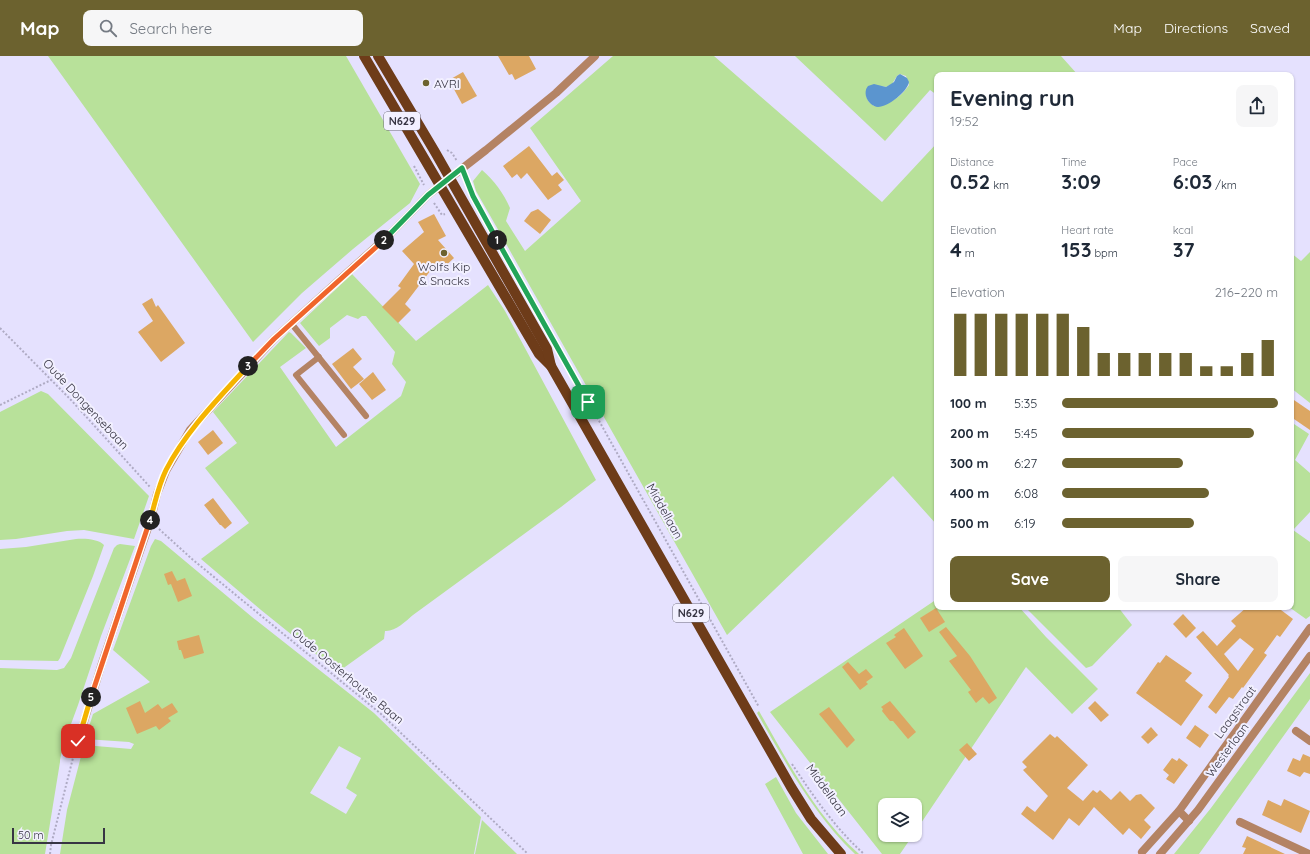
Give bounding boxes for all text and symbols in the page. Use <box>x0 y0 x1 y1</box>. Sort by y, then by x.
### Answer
search box <box>83 10 363 46</box>
text: Map <box>20 16 59 40</box>
icon: search <box>97 17 119 39</box>
text: Search here <box>129 19 212 38</box>
text: Map <box>1113 19 1142 37</box>
text: Directions <box>1164 19 1228 37</box>
text: Saved <box>1250 19 1290 37</box>
place label: AVRI <box>434 76 460 91</box>
marker: AVRI <box>421 78 431 88</box>
text: Evening run <box>950 84 1075 112</box>
button: share <box>1236 85 1278 127</box>
road number: N629 <box>384 112 420 130</box>
text: 19:52 <box>950 113 979 129</box>
text: Distance <box>950 155 994 169</box>
text: Time <box>1061 155 1087 169</box>
text: Pace <box>1173 155 1198 169</box>
text: 0.52 <box>950 169 990 194</box>
text: 3:09 <box>1061 169 1101 194</box>
text: 6:03 <box>1173 169 1212 194</box>
text: km <box>990 178 1009 192</box>
text: /km <box>1212 178 1237 192</box>
text: Elevation <box>950 223 996 237</box>
text: Heart rate <box>1061 223 1114 237</box>
text: kcal <box>1173 223 1193 237</box>
pin: 2 <box>374 230 394 250</box>
pin: 1 <box>487 230 507 250</box>
text: 2 <box>381 233 387 247</box>
text: 1 <box>495 233 499 247</box>
text: 4 <box>950 237 962 262</box>
text: 153 <box>1061 237 1091 262</box>
text: 37 <box>1173 237 1194 262</box>
text: m <box>962 246 975 260</box>
text: bpm <box>1091 246 1118 260</box>
marker: Wolfs Kip & Snacks <box>439 248 449 258</box>
place label: Wolfs Kip & Snacks <box>418 259 470 288</box>
text: Elevation <box>950 284 1005 300</box>
text: 216–220 m <box>1215 284 1278 300</box>
street label: Oude Dongensebaan <box>40 356 132 452</box>
pin: 3 <box>238 356 258 376</box>
text: 3 <box>245 359 251 373</box>
pin <box>571 385 605 419</box>
icon: arrive <box>577 391 599 413</box>
text: 100 m <box>950 395 987 411</box>
text: 5:35 <box>1014 395 1037 411</box>
text: 200 m <box>950 425 989 441</box>
text: 5:45 <box>1014 425 1038 441</box>
text: 300 m <box>950 455 989 471</box>
text: 6:27 <box>1014 455 1037 471</box>
street label: Middellaan <box>644 481 686 541</box>
text: 400 m <box>950 485 989 501</box>
text: 6:08 <box>1014 485 1038 501</box>
pin: 4 <box>140 510 160 530</box>
text: 4 <box>147 513 153 527</box>
text: 500 m <box>950 515 989 531</box>
text: 6:19 <box>1014 515 1036 531</box>
button: Save <box>950 556 1110 602</box>
button: Share <box>1118 556 1278 602</box>
road number: N629 <box>673 604 709 622</box>
street label: Oude Oosterhoutse Baan <box>289 625 407 727</box>
street label: Laagstraat <box>1211 683 1259 741</box>
pin: 5 <box>81 687 101 707</box>
text: 5 <box>88 690 94 704</box>
street label: Westerlaan <box>1202 720 1252 780</box>
pin <box>61 724 95 758</box>
icon: check <box>67 730 89 752</box>
street label: Middellaan <box>803 761 851 819</box>
map controls <box>878 798 922 842</box>
button: layers <box>878 798 922 842</box>
scale bar <box>12 826 105 845</box>
text: 50 m <box>18 828 44 842</box>

